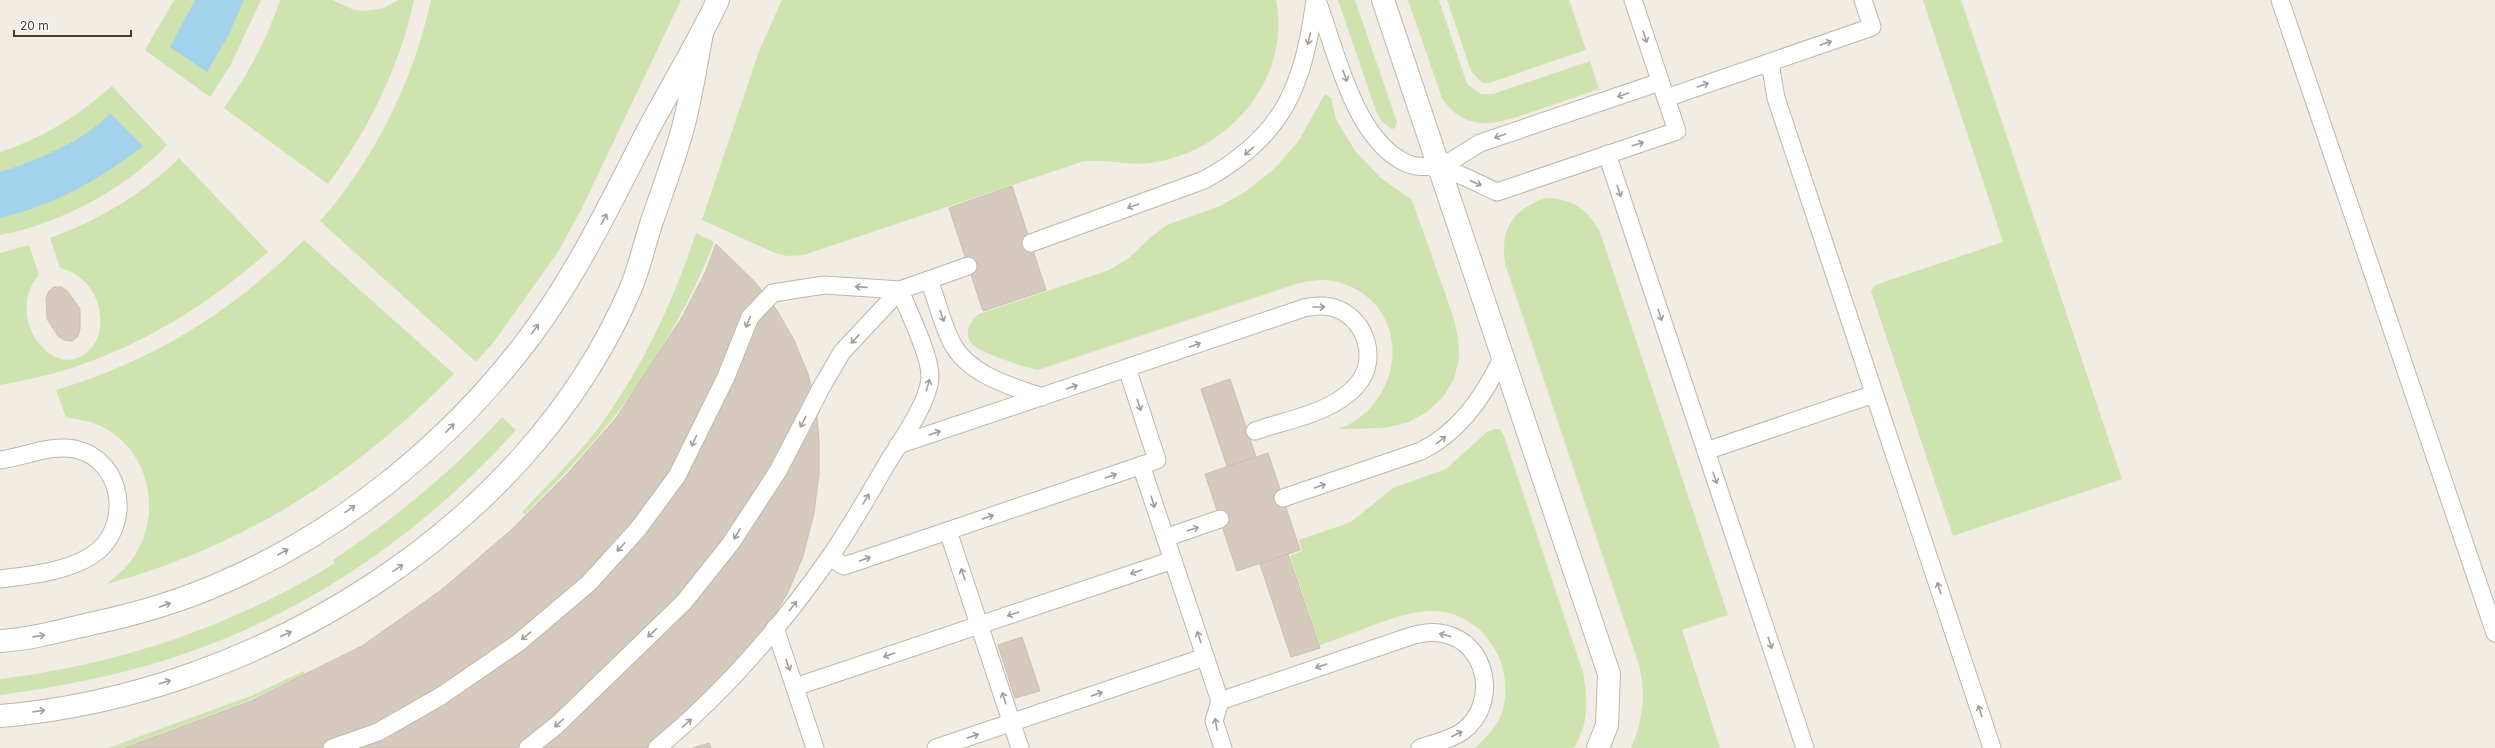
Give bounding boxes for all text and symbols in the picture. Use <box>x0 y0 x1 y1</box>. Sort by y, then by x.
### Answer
scale bar <box>14 12 131 38</box>
text: 20 m <box>20 18 49 33</box>
one-way arrow <box>1642 30 1649 43</box>
one-way arrow <box>1305 32 1313 45</box>
one-way arrow <box>1819 39 1831 47</box>
one-way arrow <box>1341 70 1349 82</box>
one-way arrow <box>1696 81 1709 88</box>
one-way arrow <box>1617 92 1630 99</box>
one-way arrow <box>1494 133 1506 141</box>
one-way arrow <box>1631 140 1644 147</box>
one-way arrow <box>1244 146 1254 155</box>
one-way arrow <box>1469 180 1481 187</box>
one-way arrow <box>1616 185 1623 198</box>
one-way arrow <box>1127 203 1139 211</box>
one-way arrow <box>601 213 608 225</box>
one-way arrow <box>855 284 868 291</box>
one-way arrow <box>1312 303 1325 310</box>
one-way arrow <box>1657 308 1664 321</box>
one-way arrow <box>939 310 947 322</box>
one-way arrow <box>744 316 751 328</box>
one-way arrow <box>531 324 539 335</box>
one-way arrow <box>850 334 859 344</box>
one-way arrow <box>1188 341 1201 348</box>
one-way arrow <box>925 379 932 392</box>
one-way arrow <box>1065 382 1077 390</box>
one-way arrow <box>1136 398 1143 411</box>
one-way arrow <box>798 416 806 428</box>
one-way arrow <box>446 423 455 433</box>
one-way arrow <box>929 428 941 436</box>
one-way arrow <box>690 434 697 446</box>
one-way arrow <box>1435 435 1446 444</box>
one-way arrow <box>1105 471 1117 479</box>
one-way arrow <box>1711 471 1719 483</box>
one-way arrow <box>1313 482 1326 489</box>
one-way arrow <box>862 493 870 505</box>
one-way arrow <box>1150 495 1158 507</box>
one-way arrow <box>344 505 355 514</box>
one-way arrow <box>982 513 995 520</box>
one-way arrow <box>1186 524 1198 532</box>
one-way arrow <box>733 529 741 540</box>
one-way arrow <box>617 542 626 552</box>
one-way arrow <box>277 547 289 555</box>
one-way arrow <box>859 555 872 562</box>
one-way arrow <box>392 564 403 572</box>
one-way arrow <box>958 569 966 581</box>
one-way arrow <box>1129 569 1142 576</box>
one-way arrow <box>1934 582 1942 594</box>
one-way arrow <box>158 600 170 608</box>
one-way arrow <box>789 601 797 612</box>
one-way arrow <box>1007 610 1019 618</box>
one-way arrow <box>647 628 657 638</box>
one-way arrow <box>280 630 292 637</box>
one-way arrow <box>521 631 532 640</box>
one-way arrow <box>1194 631 1202 643</box>
one-way arrow <box>1439 631 1452 638</box>
one-way arrow <box>32 632 45 640</box>
one-way arrow <box>1767 637 1774 650</box>
one-way arrow <box>883 652 896 659</box>
one-way arrow <box>785 659 792 672</box>
one-way arrow <box>1315 663 1327 671</box>
one-way arrow <box>159 678 172 685</box>
one-way arrow <box>1090 690 1103 697</box>
one-way arrow <box>1000 691 1007 704</box>
one-way arrow <box>1976 705 1983 718</box>
one-way arrow <box>32 707 45 715</box>
one-way arrow <box>554 718 564 728</box>
one-way arrow <box>682 718 692 728</box>
one-way arrow <box>1212 718 1220 731</box>
one-way arrow <box>1450 730 1462 738</box>
one-way arrow <box>967 731 979 739</box>

